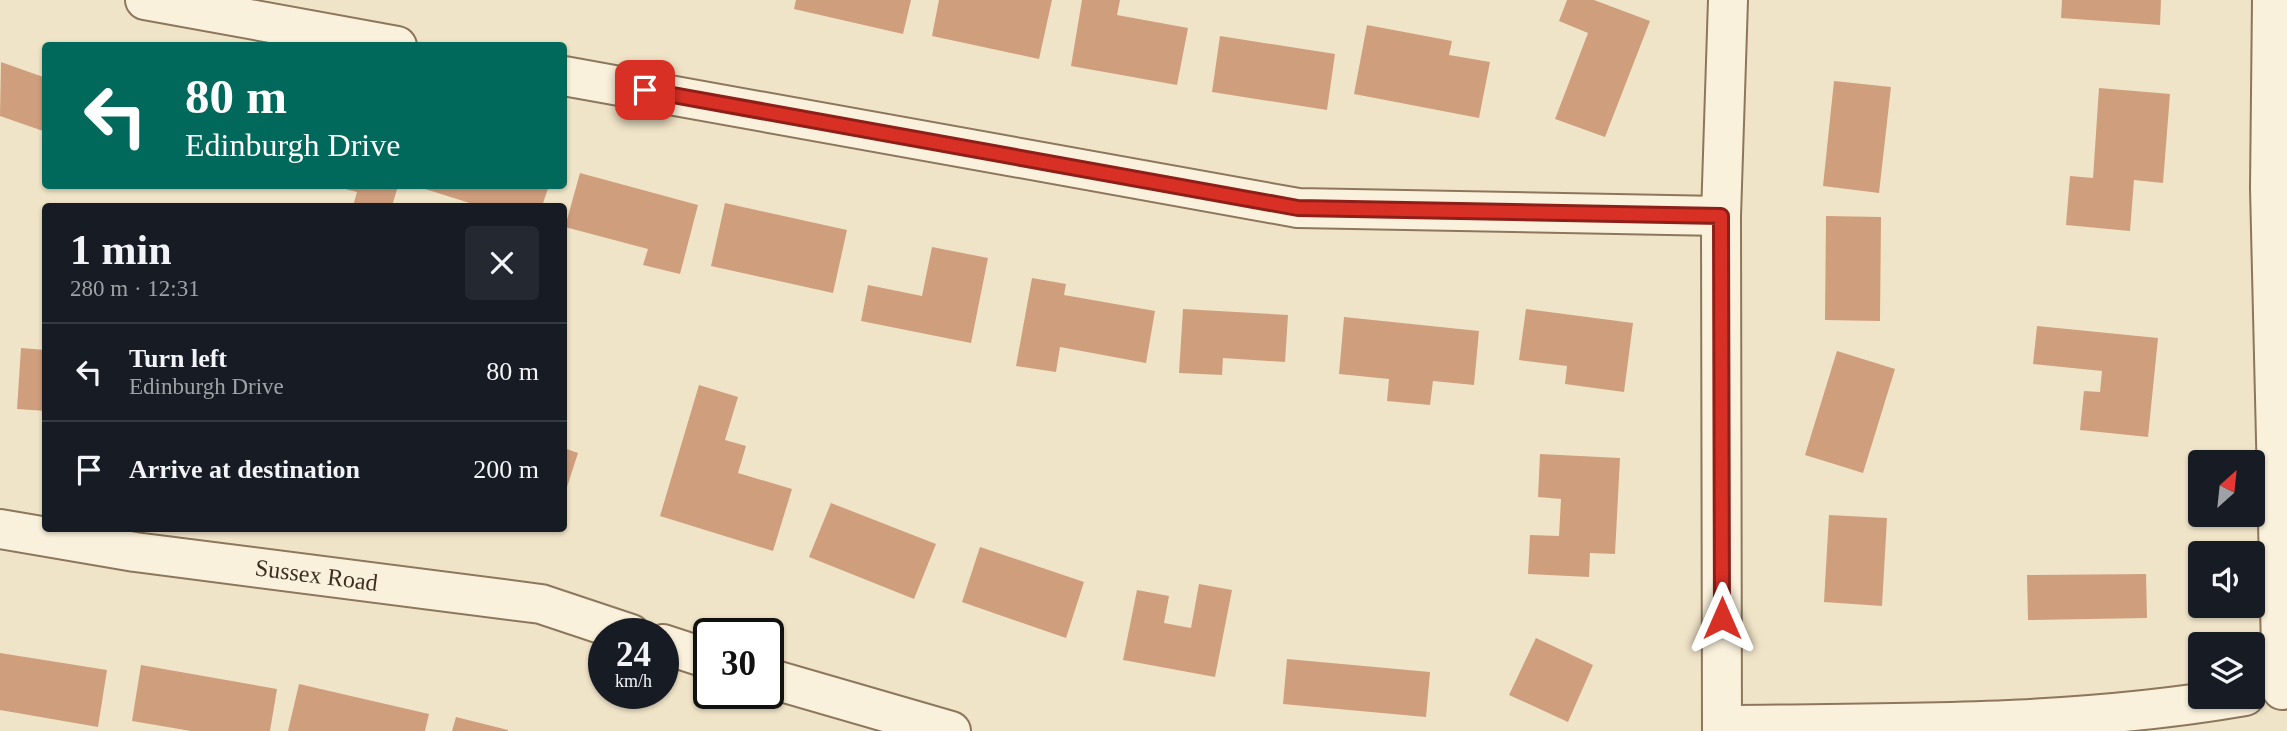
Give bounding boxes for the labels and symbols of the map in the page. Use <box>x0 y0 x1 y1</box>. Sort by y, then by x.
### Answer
pin <box>615 60 675 120</box>
north arrow <box>2188 450 2264 527</box>
street label: Sussex Road <box>254 555 379 596</box>
position arrow <box>1685 581 1759 655</box>
speed limit sign: 30 <box>693 618 784 709</box>

